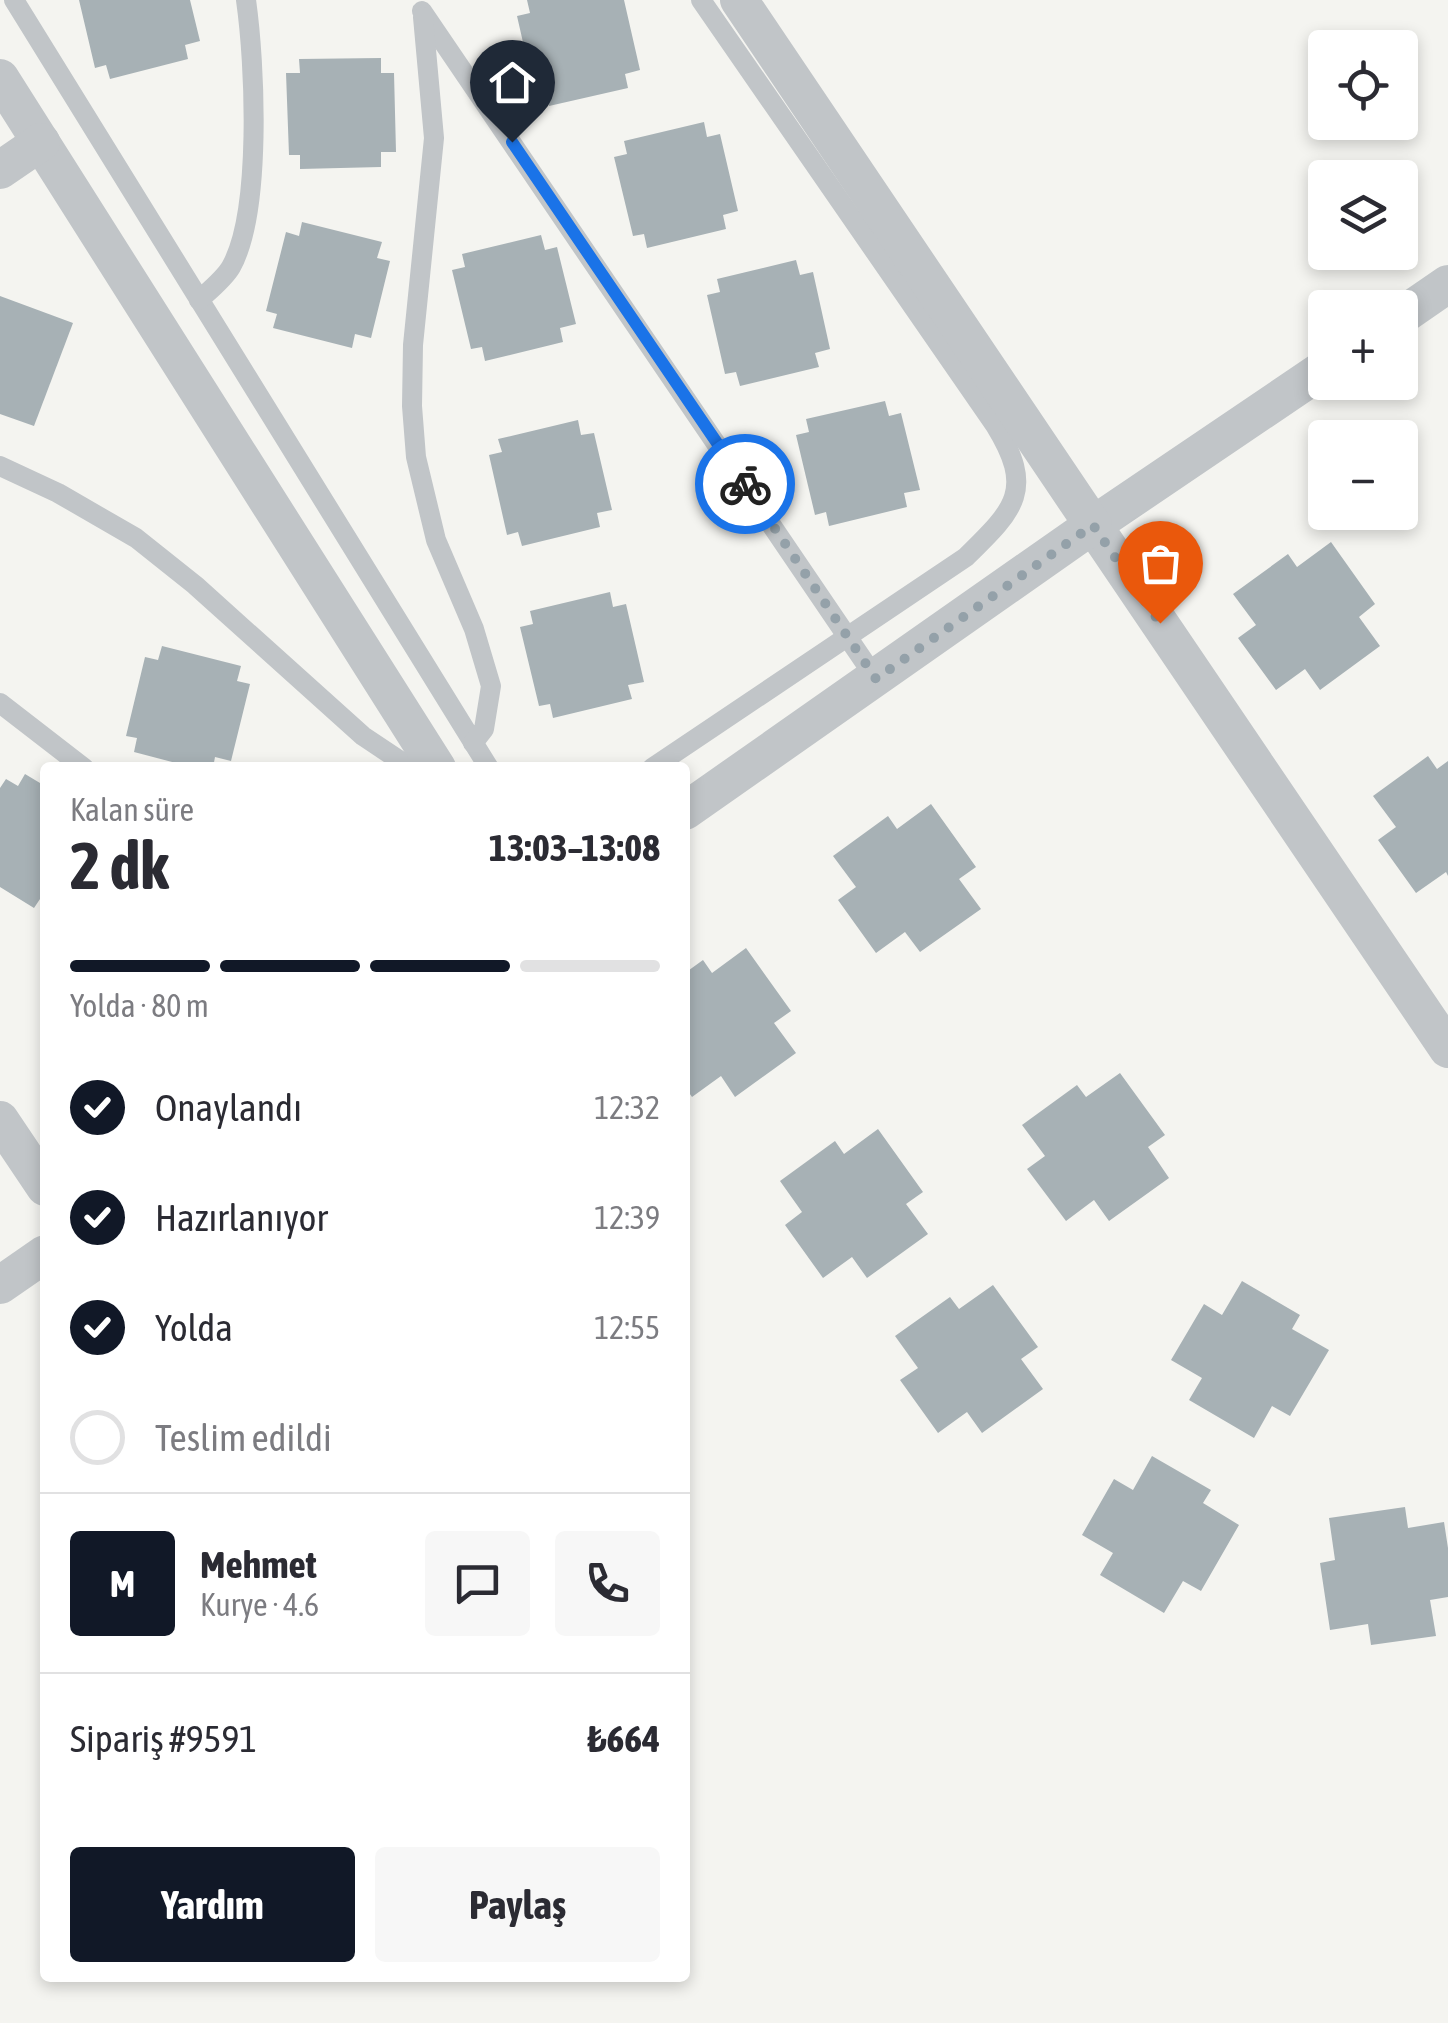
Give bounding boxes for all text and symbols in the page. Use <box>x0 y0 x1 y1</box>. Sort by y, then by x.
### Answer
map controls <box>1308 30 1418 530</box>
button: locate <box>1308 30 1418 140</box>
pin <box>470 40 555 143</box>
icon: home <box>485 55 540 110</box>
button: layers <box>1308 160 1418 270</box>
button: + <box>1308 290 1418 400</box>
button: − <box>1308 420 1418 530</box>
courier <box>695 434 795 534</box>
icon: bike <box>718 457 773 512</box>
pin <box>1118 521 1203 624</box>
icon: bag <box>1133 536 1188 591</box>
text: Kalan süre <box>70 791 194 828</box>
text: 13:03–13:08 <box>489 826 660 869</box>
text: 2 dk <box>70 828 169 903</box>
text: Yolda · 80 m <box>70 987 209 1024</box>
icon: check <box>70 1080 125 1135</box>
text: Onaylandı <box>155 1086 302 1129</box>
text: 12:32 <box>594 1089 660 1126</box>
icon: check <box>70 1190 125 1245</box>
text: Hazırlanıyor <box>155 1196 328 1239</box>
text: 12:39 <box>594 1199 660 1236</box>
icon: check <box>70 1300 125 1355</box>
text: Yolda <box>155 1306 233 1349</box>
text: 12:55 <box>594 1309 660 1346</box>
text: Teslim edildi <box>155 1416 332 1459</box>
button: chat <box>425 1531 530 1636</box>
button: phone <box>555 1531 660 1636</box>
text: Mehmet <box>200 1543 317 1586</box>
text: M <box>110 1562 135 1605</box>
text: Kurye · 4.6 <box>200 1586 319 1623</box>
text: Sipariş #9591 <box>70 1717 257 1760</box>
text: ₺664 <box>587 1717 660 1760</box>
button: Yardım <box>70 1847 355 1962</box>
button: Paylaş <box>375 1847 660 1962</box>

